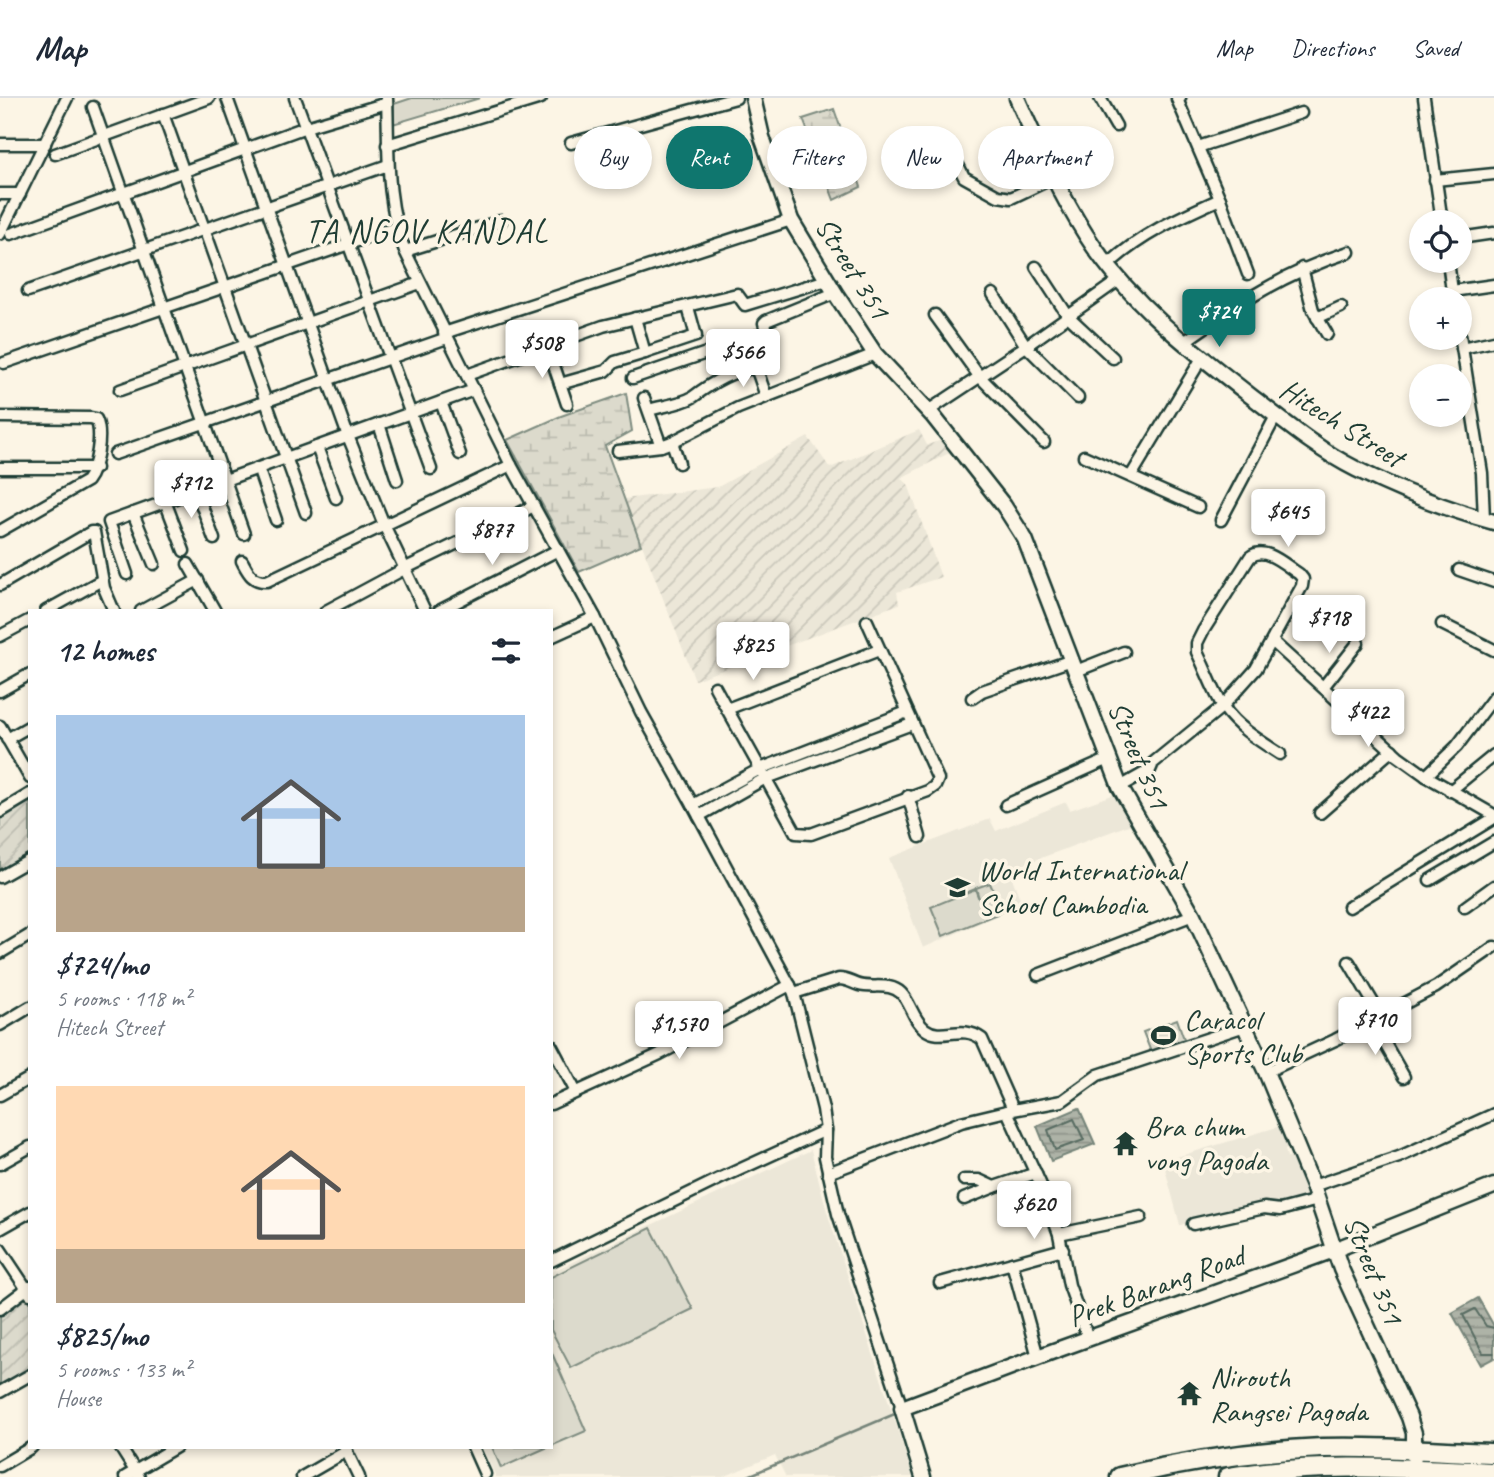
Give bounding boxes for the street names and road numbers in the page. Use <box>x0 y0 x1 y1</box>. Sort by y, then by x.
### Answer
street label: Street 351 <box>807 210 900 327</box>
street label: Hitech Street <box>1273 370 1415 478</box>
street label: Street 351 <box>1099 696 1179 816</box>
street label: Street 351 <box>1335 1210 1413 1331</box>
street label: Prek Barang Road <box>1063 1235 1253 1335</box>

